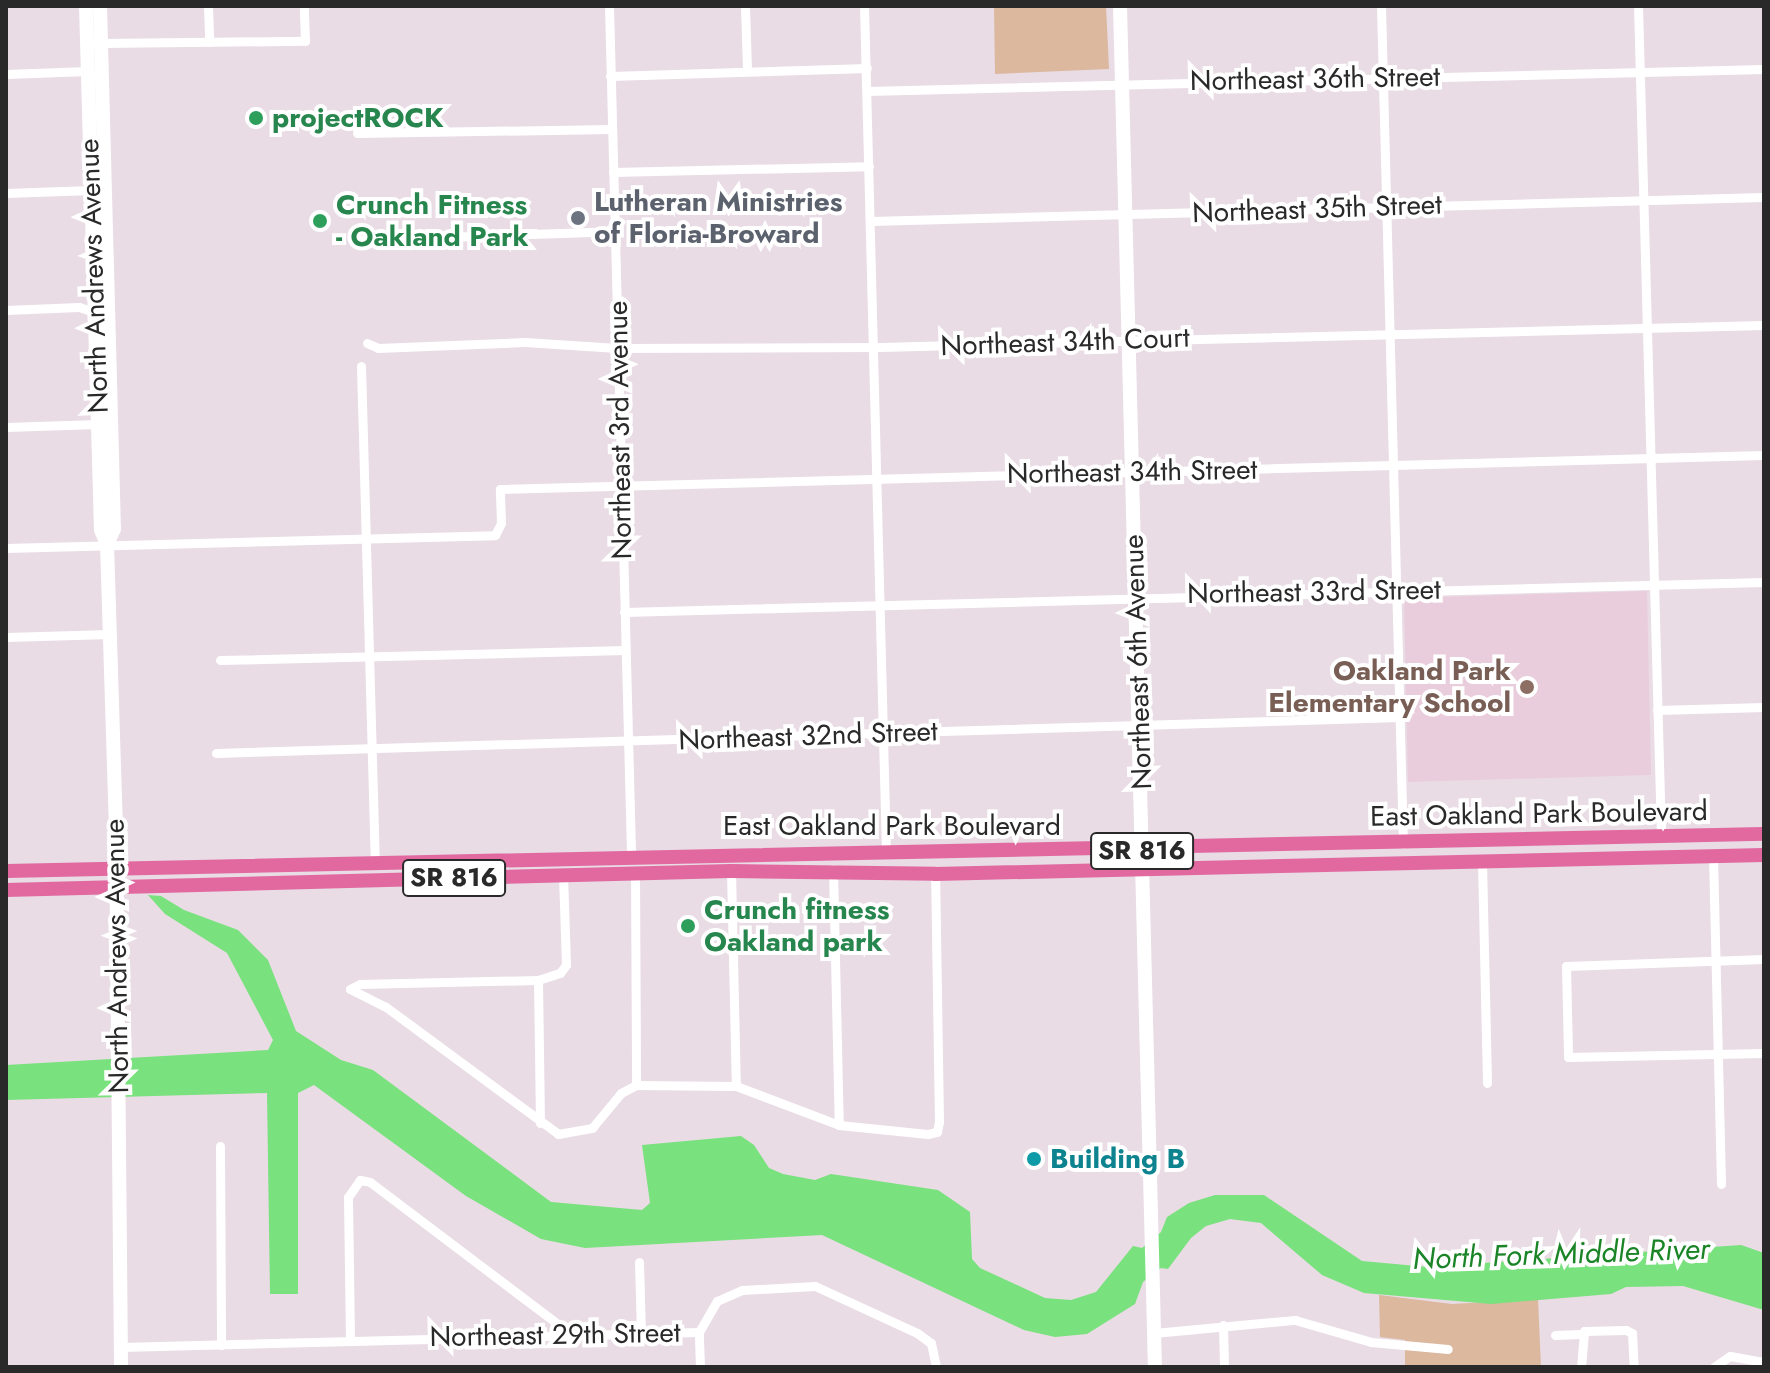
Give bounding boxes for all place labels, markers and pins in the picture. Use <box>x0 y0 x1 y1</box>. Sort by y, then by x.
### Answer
place label: projectROCK <box>272 101 444 135</box>
marker: projectROCK <box>247 109 265 127</box>
place label: Lutheran Ministries of Floria-Broward <box>594 185 843 251</box>
place label: Crunch Fitness - Oakland Park <box>336 188 529 254</box>
marker: Lutheran Ministries of Floria-Broward <box>569 209 587 227</box>
marker: Crunch Fitness - Oakland Park <box>311 212 329 230</box>
place label: Oakland Park Elementary School <box>1268 654 1511 720</box>
marker: Oakland Park Elementary School <box>1518 678 1536 696</box>
place label: Crunch fitness Oakland park <box>704 893 889 959</box>
marker: Crunch fitness Oakland park <box>679 917 697 935</box>
place label: Building B <box>1050 1142 1185 1176</box>
marker: Building B <box>1025 1150 1043 1168</box>

